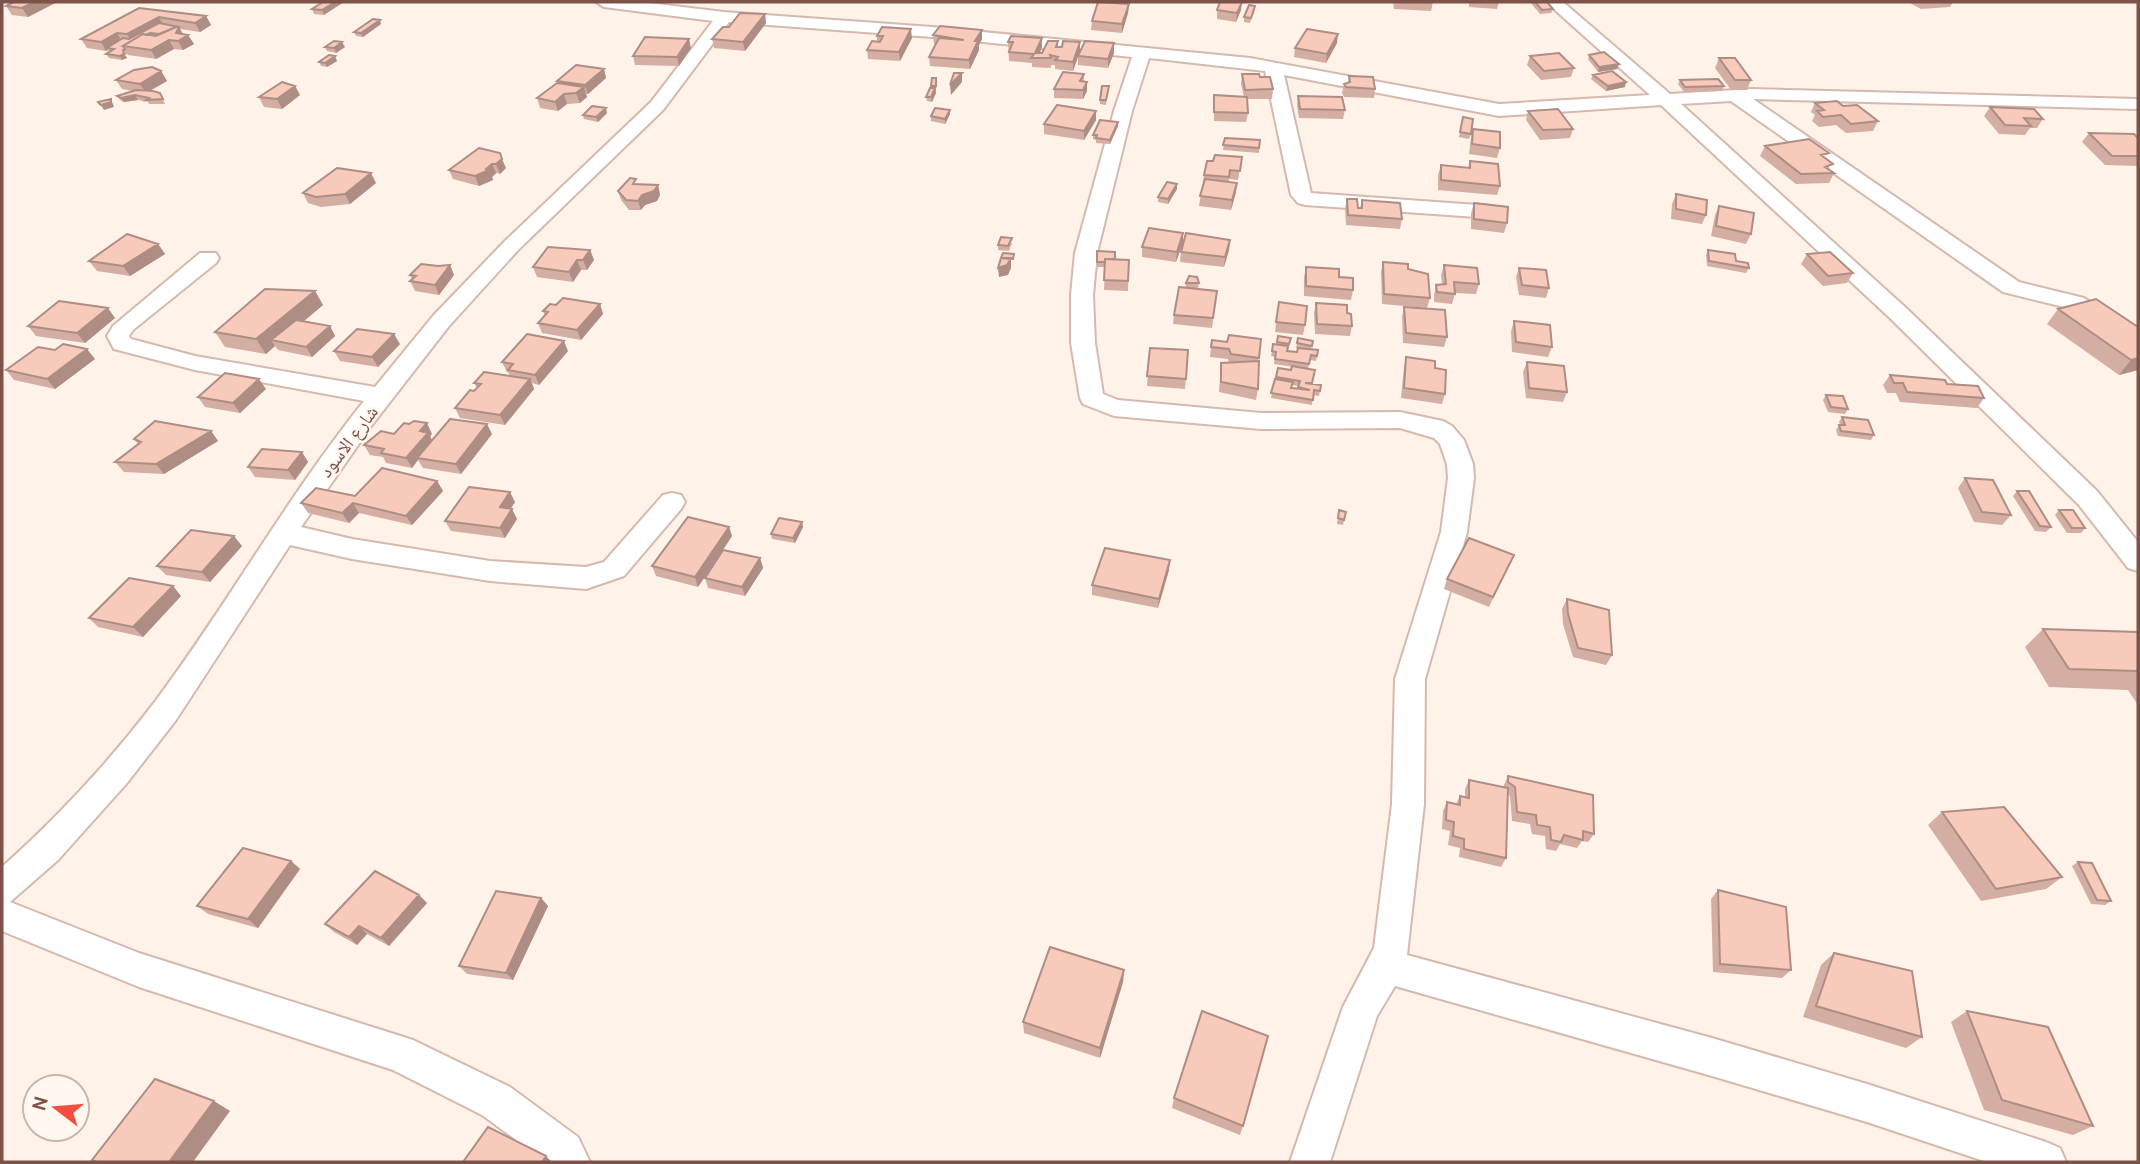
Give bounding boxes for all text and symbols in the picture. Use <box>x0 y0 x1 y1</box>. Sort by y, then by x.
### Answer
street label: شارع الاسود <box>314 401 383 482</box>
north arrow <box>21 1073 91 1143</box>
text: N <box>27 1094 53 1113</box>

